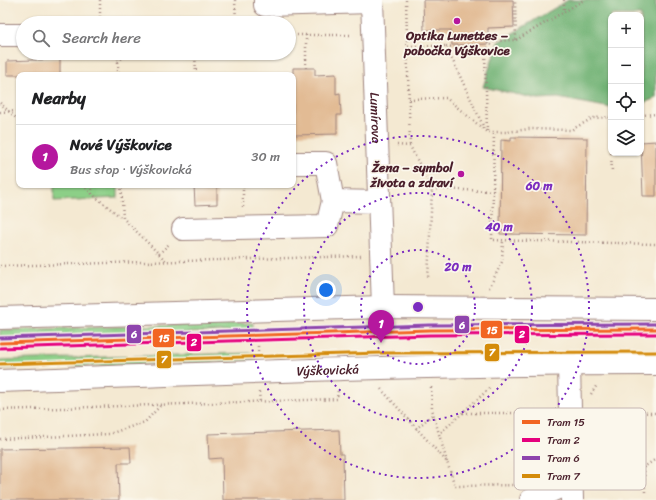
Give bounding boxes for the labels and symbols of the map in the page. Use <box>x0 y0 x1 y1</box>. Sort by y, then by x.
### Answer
marker: Optika Lunettes – pobočka Výškovice <box>452 16 462 26</box>
place label: Optika Lunettes – pobočka Výškovice <box>403 24 510 62</box>
street label: Lumírova <box>363 92 388 144</box>
place label: Žena – symbol života a zdraví <box>370 156 455 194</box>
marker: Žena – symbol života a zdraví <box>456 169 466 179</box>
text: 60 m <box>525 175 553 197</box>
text: 40 m <box>484 216 513 238</box>
text: 20 m <box>444 256 472 278</box>
your location <box>316 280 336 300</box>
centre of rings <box>411 300 425 314</box>
pin: 1 <box>368 310 394 343</box>
line badge: 6 <box>454 315 470 334</box>
text: 6 <box>458 316 465 335</box>
line badge: 15 <box>480 320 503 339</box>
text: 15 <box>486 321 498 340</box>
line badge: 6 <box>126 324 142 344</box>
text: 6 <box>130 325 137 344</box>
line badge: 2 <box>514 325 530 344</box>
text: 2 <box>518 325 526 344</box>
line badge: 15 <box>152 328 175 348</box>
text: 15 <box>158 329 170 348</box>
line badge: 2 <box>186 333 202 352</box>
text: 2 <box>190 333 198 352</box>
line badge: 7 <box>484 343 500 362</box>
text: 7 <box>489 343 497 362</box>
line badge: 7 <box>156 350 172 369</box>
text: 7 <box>161 350 169 369</box>
street label: Výškovická <box>296 358 360 382</box>
legend <box>514 408 646 490</box>
text: Tram 15 <box>547 413 585 432</box>
text: Tram 2 <box>547 431 580 450</box>
text: Tram 6 <box>547 449 580 468</box>
text: Tram 7 <box>547 467 580 486</box>

